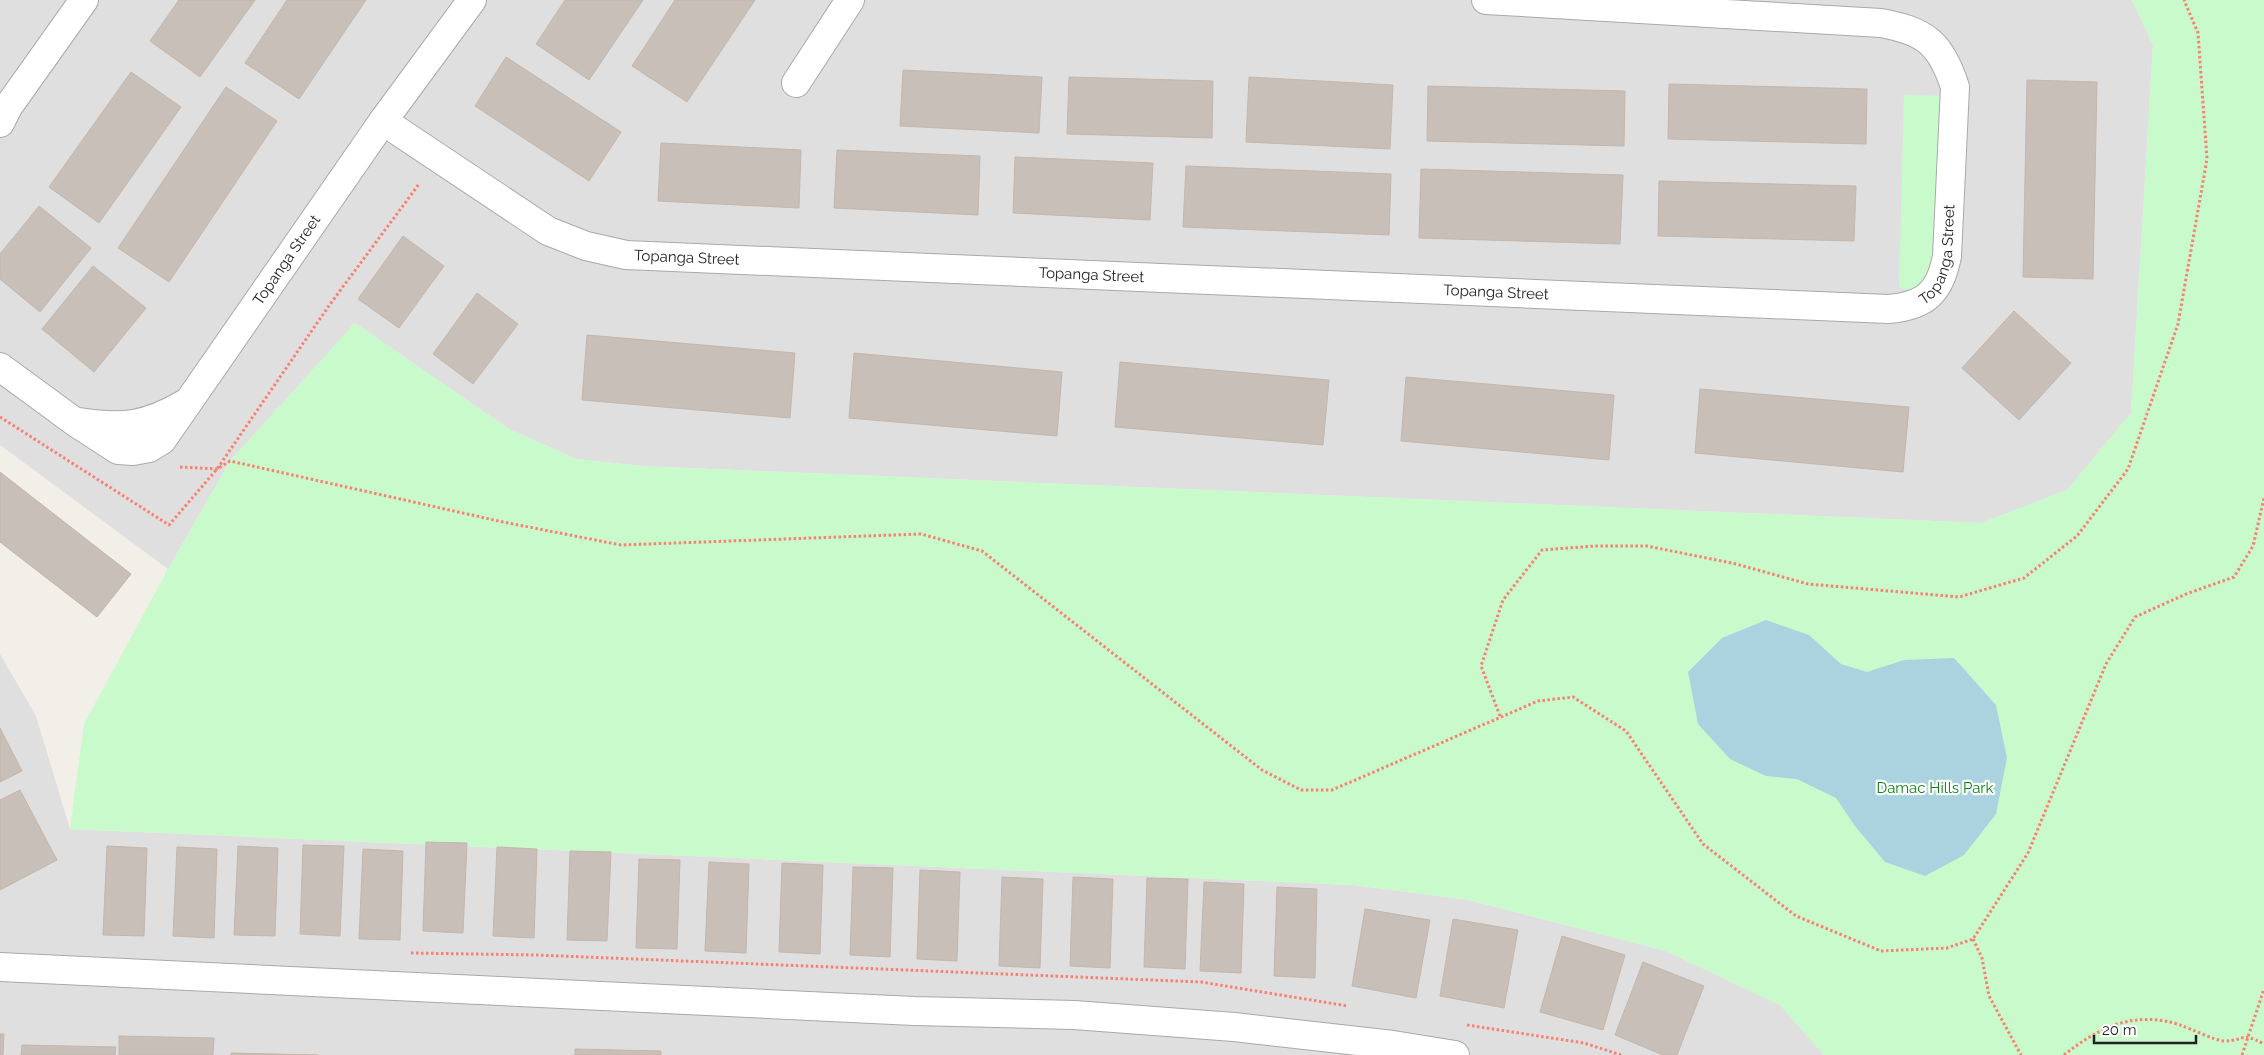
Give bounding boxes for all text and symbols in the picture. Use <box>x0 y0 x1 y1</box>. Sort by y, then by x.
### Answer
street label: Topanga Street <box>1916 204 1958 309</box>
street label: Topanga Street <box>249 211 324 308</box>
street label: Topanga Street <box>634 246 740 269</box>
street label: Topanga Street <box>1038 264 1145 286</box>
street label: Topanga Street <box>1443 281 1549 303</box>
park label: Damac Hills Park <box>1876 779 1994 797</box>
scale bar <box>2094 1012 2196 1044</box>
text: 20 m <box>2102 1021 2137 1039</box>

